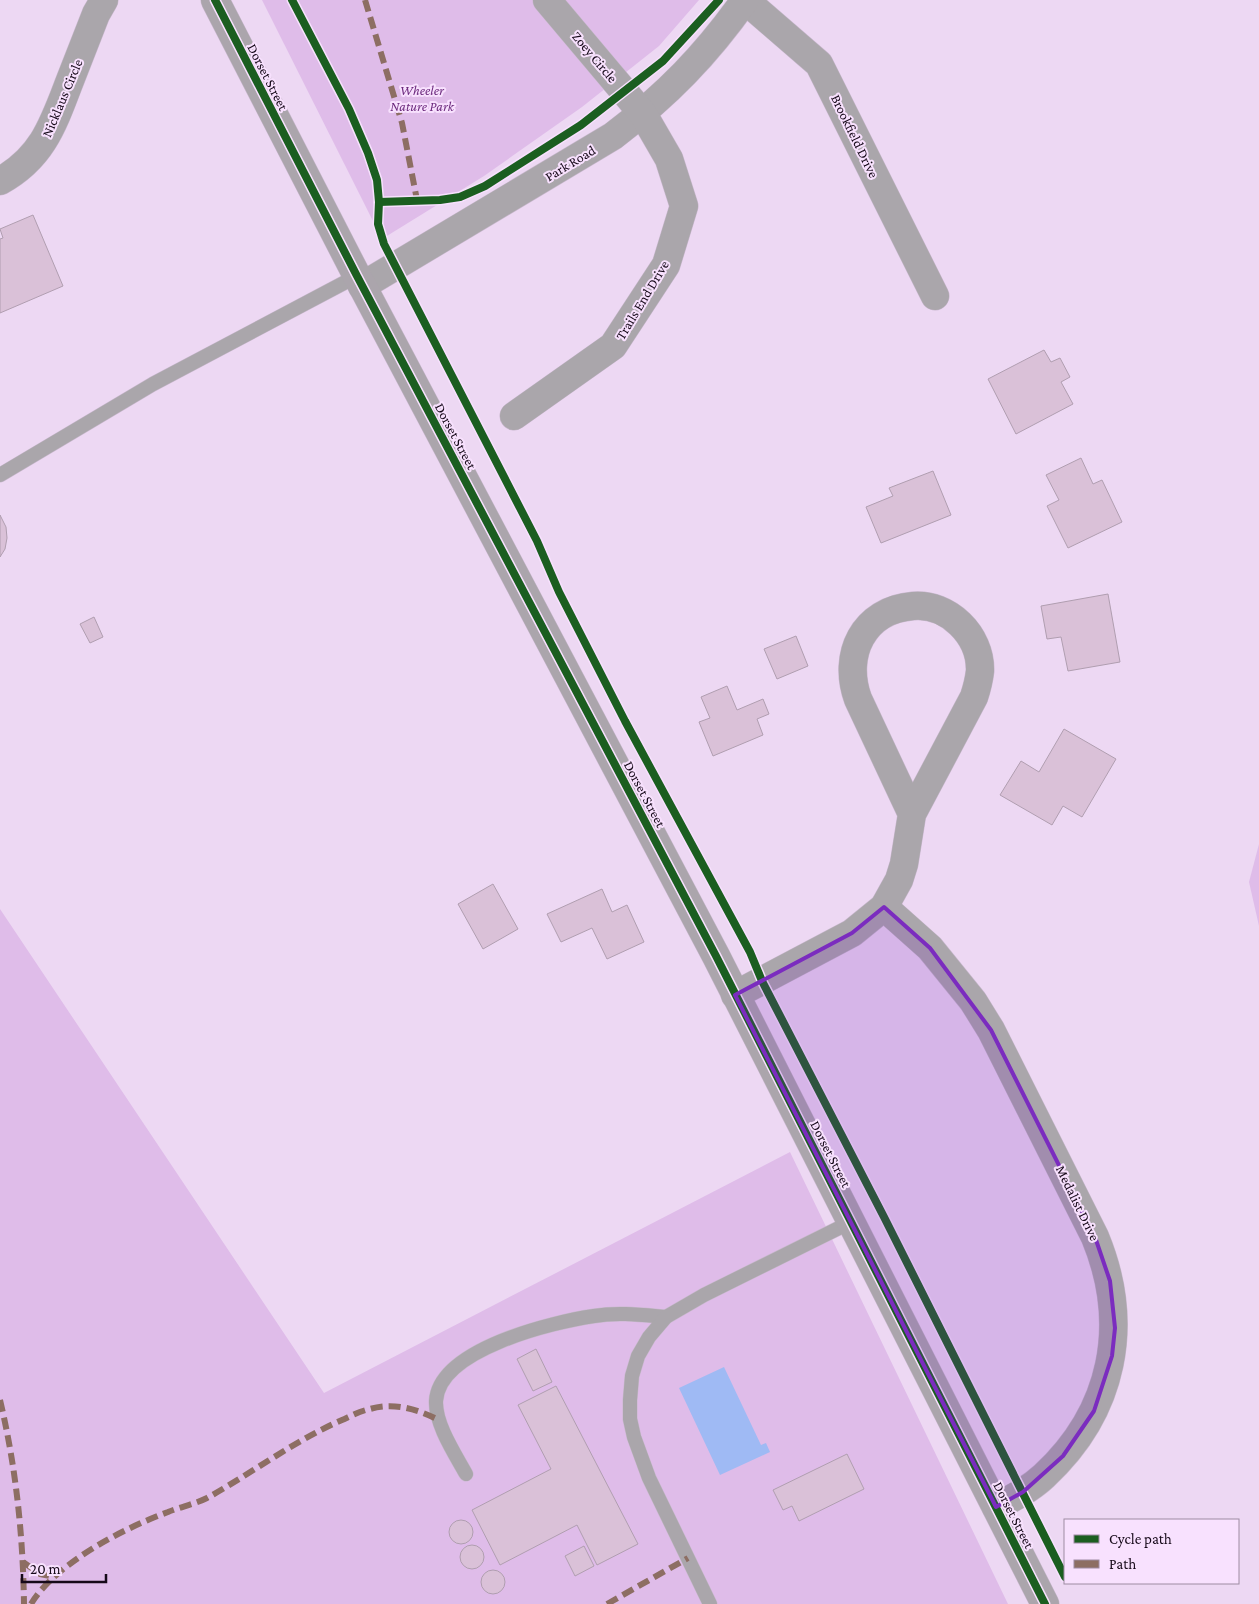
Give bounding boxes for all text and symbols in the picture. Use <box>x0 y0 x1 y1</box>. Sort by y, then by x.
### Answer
street label: Zoey Circle <box>569 28 621 86</box>
street label: Dorset Street <box>244 41 292 113</box>
street label: Nicklaus Circle <box>38 57 86 139</box>
park label: Wheeler Nature Park <box>390 82 455 114</box>
street label: Brookfield Drive <box>828 92 882 180</box>
street label: Park Road <box>542 141 599 184</box>
street label: Trails End Drive <box>612 257 672 343</box>
street label: Dorset Street <box>432 400 480 472</box>
street label: Dorset Street <box>621 758 669 830</box>
street label: Dorset Street <box>807 1118 855 1190</box>
street label: Medalist Drive <box>1053 1163 1103 1243</box>
street label: Dorset Street <box>990 1479 1038 1551</box>
legend <box>1064 1519 1239 1584</box>
text: Cycle path <box>1109 1531 1172 1548</box>
scale bar <box>22 1552 106 1584</box>
text: Path <box>1109 1556 1136 1572</box>
text: 20 m <box>30 1561 61 1577</box>

